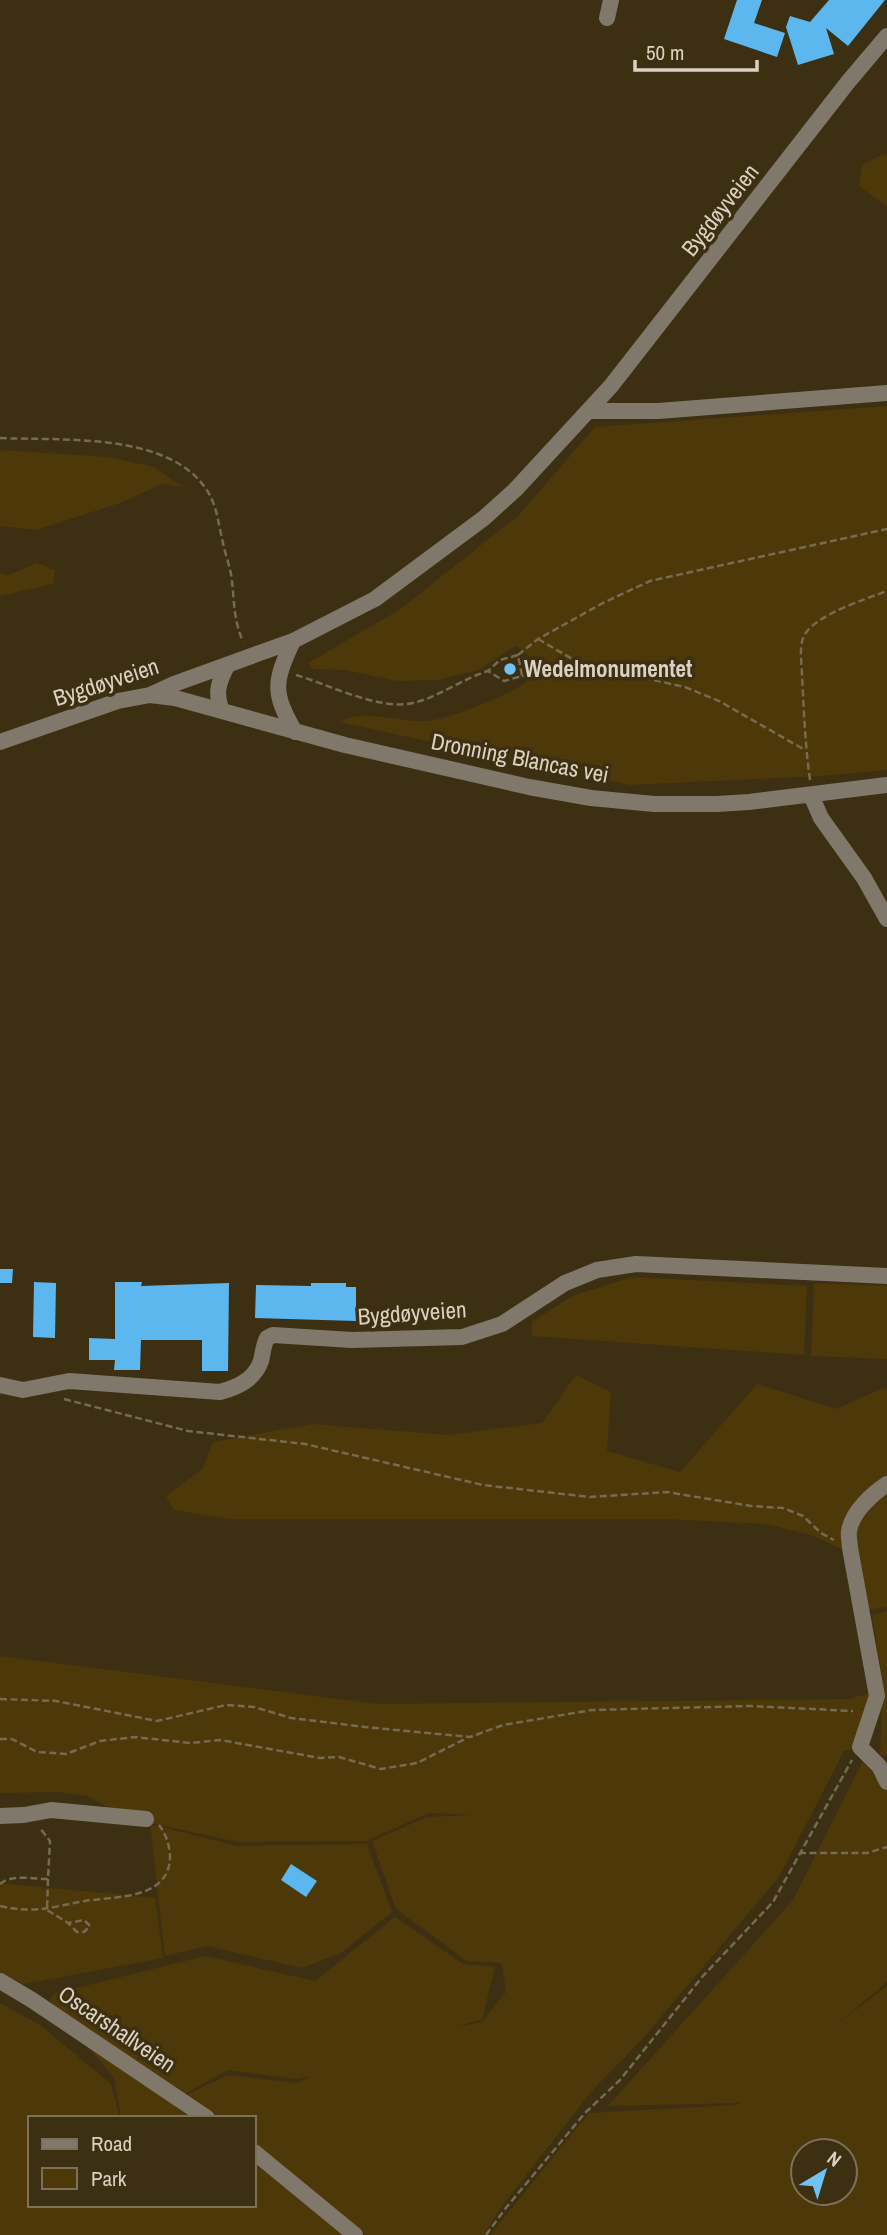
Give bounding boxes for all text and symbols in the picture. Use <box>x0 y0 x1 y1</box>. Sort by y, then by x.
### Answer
scale bar <box>635 28 758 72</box>
text: 50 m <box>646 38 684 67</box>
street label: Bygdøyveien <box>674 157 765 262</box>
street label: Bygdøyveien <box>49 650 162 713</box>
place label: Wedelmonumentet <box>524 653 692 684</box>
marker: Wedelmonumentet <box>502 661 518 677</box>
street label: Dronning Blancas vei <box>429 725 612 790</box>
street label: Bygdøyveien <box>356 1293 467 1332</box>
street label: Oscarshallveien <box>53 1978 182 2079</box>
legend <box>28 2116 256 2207</box>
text: Road <box>91 2129 132 2158</box>
north arrow <box>789 2137 859 2207</box>
text: N <box>822 2145 847 2172</box>
text: Park <box>91 2164 127 2193</box>

